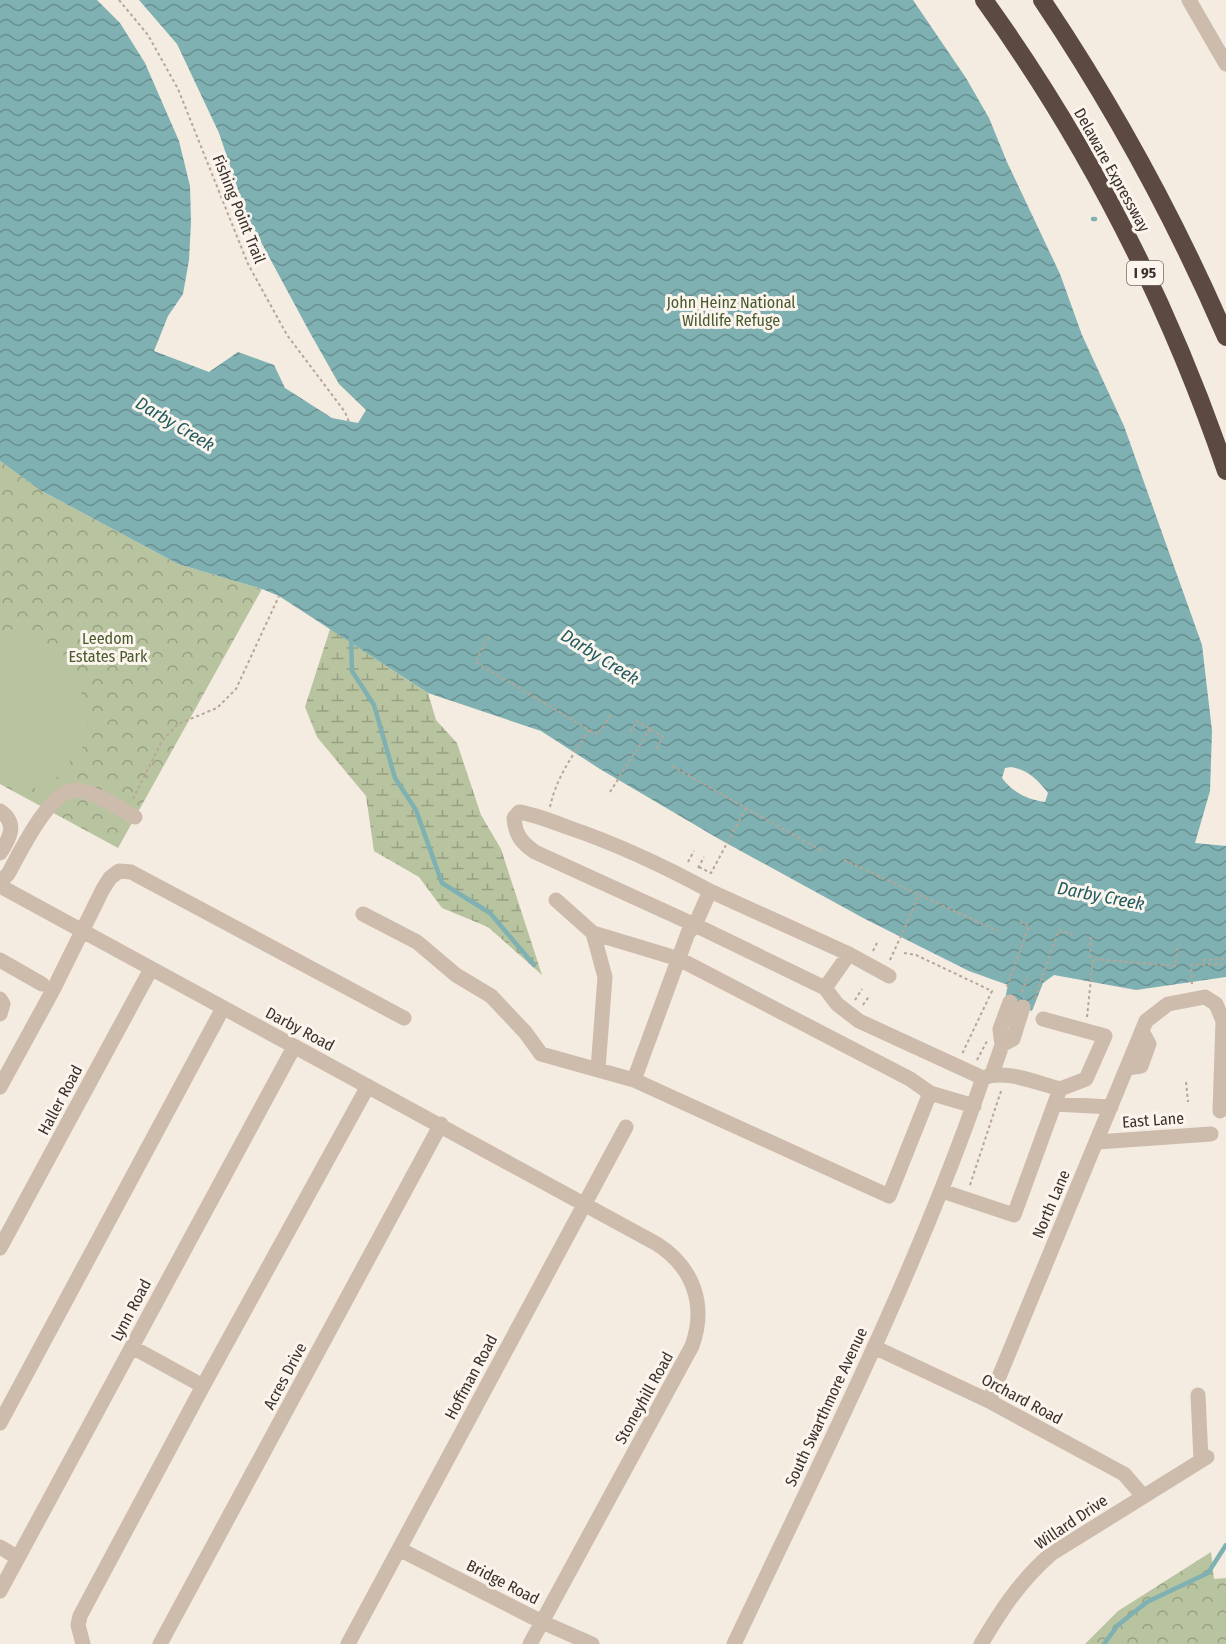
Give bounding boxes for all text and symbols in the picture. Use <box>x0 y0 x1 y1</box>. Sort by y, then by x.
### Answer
street label: Delaware Expressway <box>1070 105 1154 236</box>
street label: Fishing Point Trail <box>209 152 269 266</box>
road number: I 95 <box>1127 261 1163 285</box>
park label: John Heinz National Wildlife Refuge <box>666 293 796 330</box>
water label: Darby Creek <box>132 392 218 456</box>
water label: Darby Creek <box>557 624 643 690</box>
park label: Leedom Estates Park <box>68 629 148 666</box>
water label: Darby Creek <box>1056 877 1146 915</box>
street label: Darby Road <box>262 1003 338 1055</box>
street label: Haller Road <box>34 1062 86 1138</box>
street label: East Lane <box>1121 1108 1185 1132</box>
street label: North Lane <box>1028 1167 1074 1241</box>
street label: Lynn Road <box>107 1276 155 1344</box>
street label: South Swarthmore Avenue <box>781 1324 871 1489</box>
street label: Hoffman Road <box>441 1331 501 1423</box>
street label: Acres Drive <box>260 1339 311 1413</box>
street label: Stoneyhill Road <box>611 1349 677 1447</box>
street label: Orchard Road <box>978 1370 1066 1428</box>
street label: Willard Drive <box>1031 1491 1111 1553</box>
street label: Bridge Road <box>463 1556 543 1608</box>

